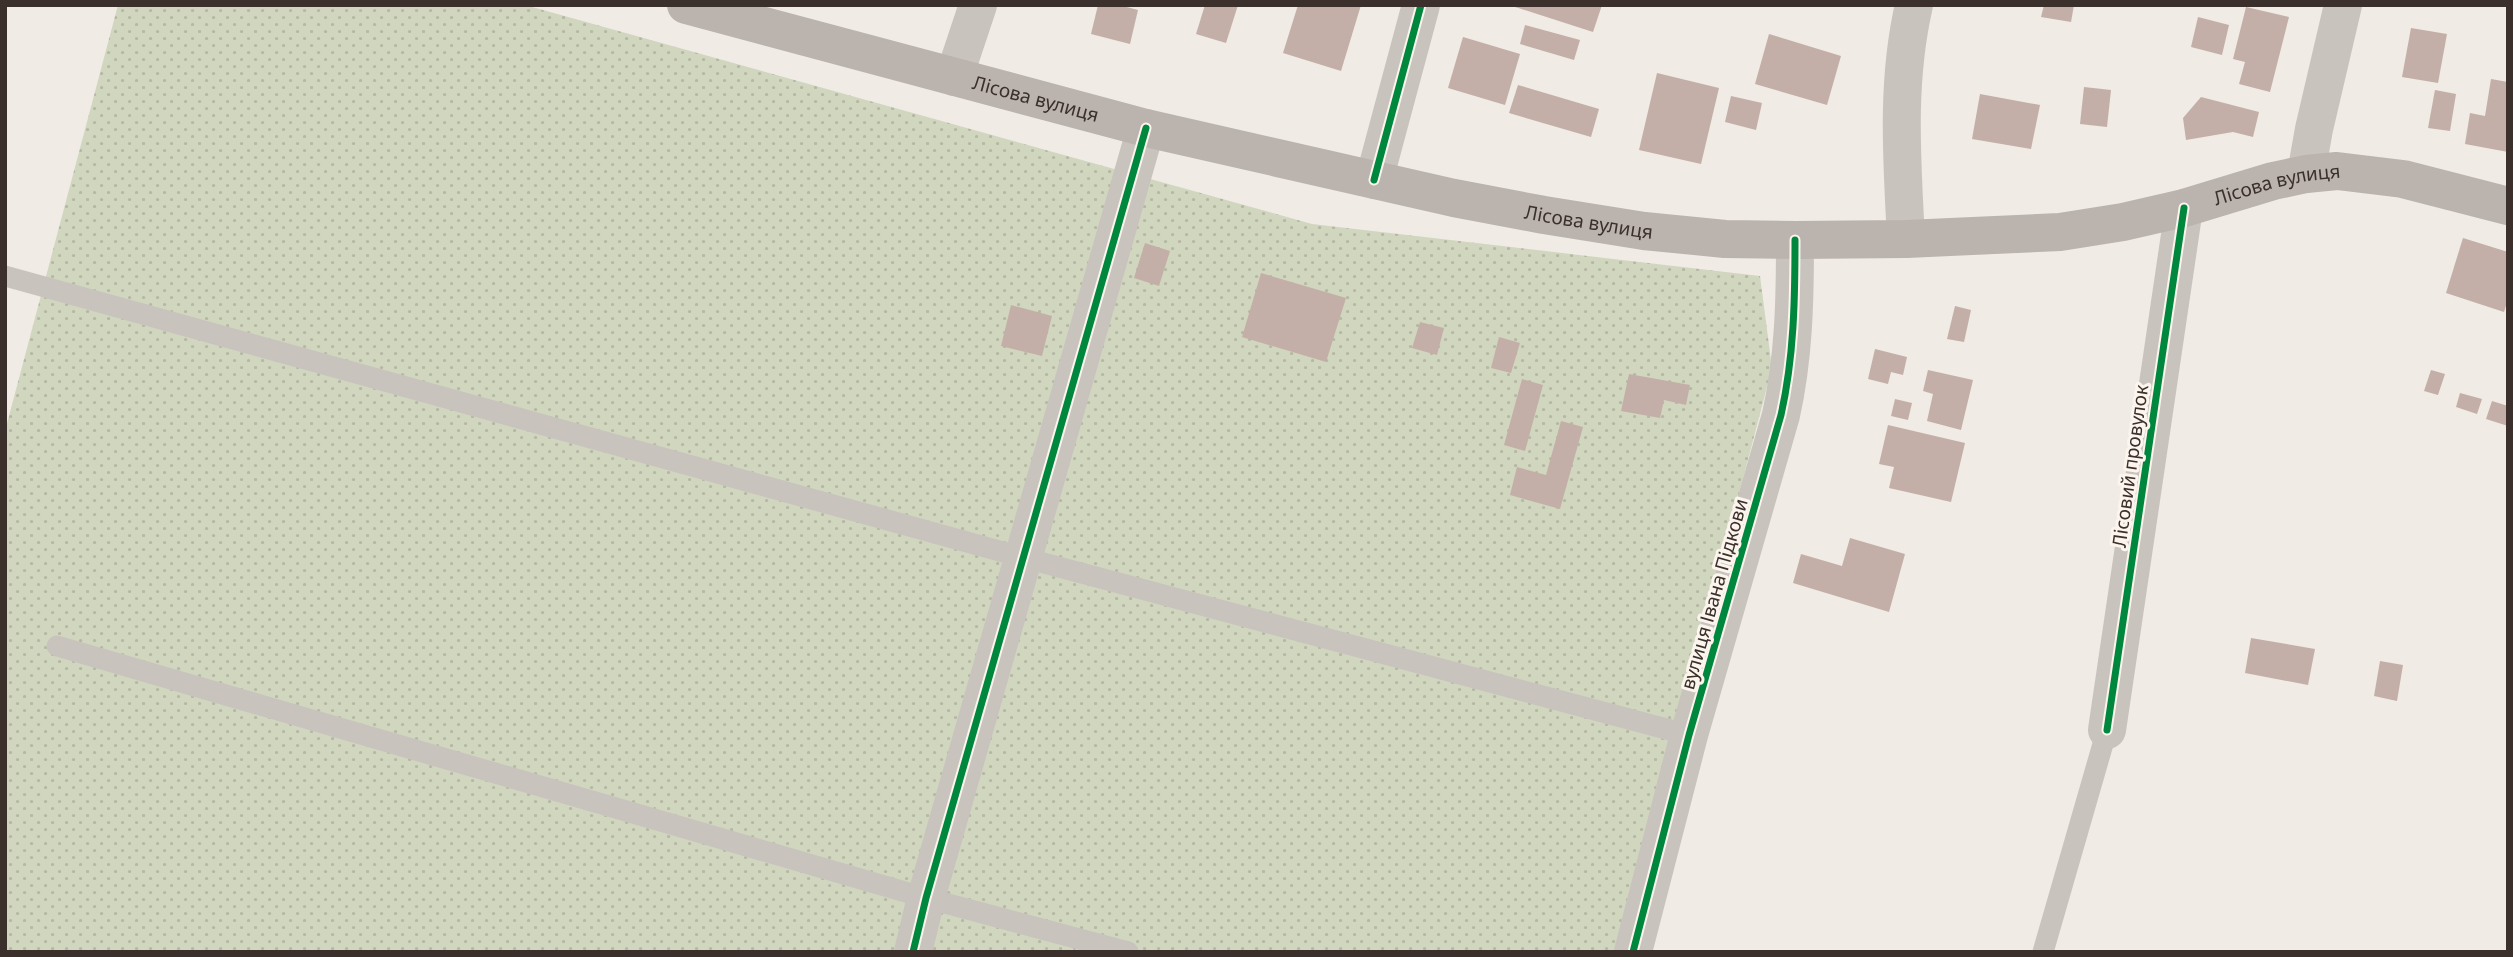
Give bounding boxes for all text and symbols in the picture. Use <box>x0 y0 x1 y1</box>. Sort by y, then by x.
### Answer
street label: Лісова вулиця <box>970 69 1102 128</box>
street label: Лісова вулиця <box>2210 158 2341 211</box>
street label: Лісова вулиця <box>1522 199 1654 245</box>
street label: Лісовий провулок <box>2106 383 2154 549</box>
street label: вулиця Івана Підкови <box>1674 496 1754 692</box>

